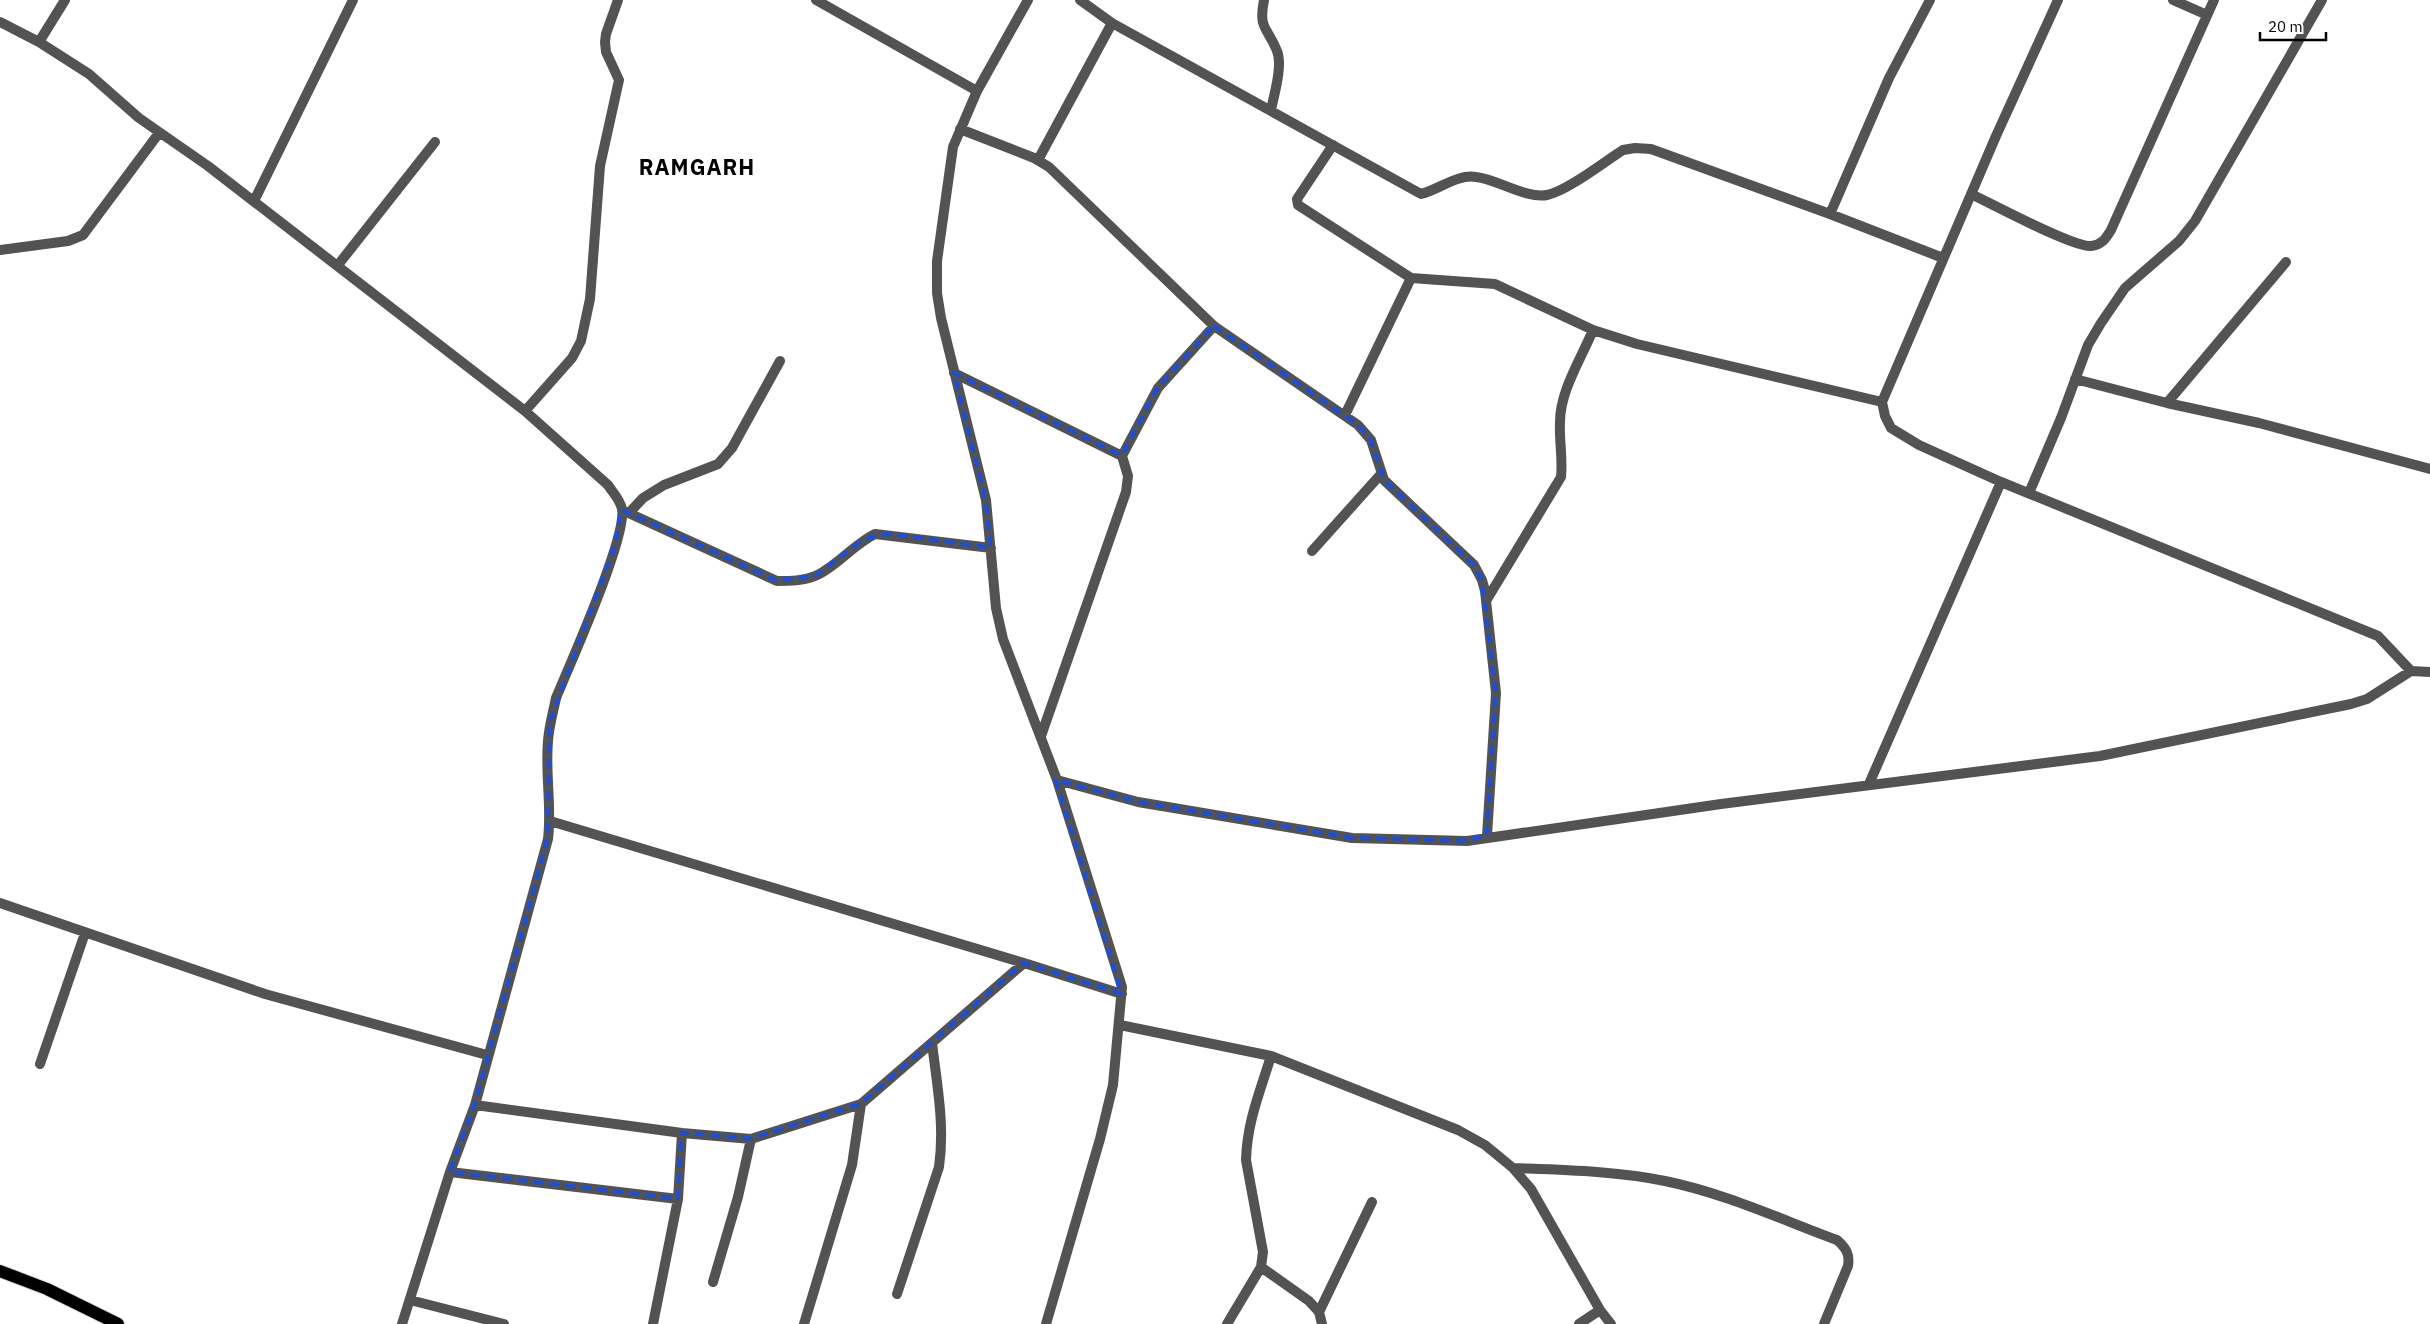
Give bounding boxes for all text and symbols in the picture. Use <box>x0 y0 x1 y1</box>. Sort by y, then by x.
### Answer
scale bar <box>2260 10 2326 42</box>
text: 20 m <box>2268 17 2303 36</box>
district label: RAMGARH <box>639 152 755 181</box>

